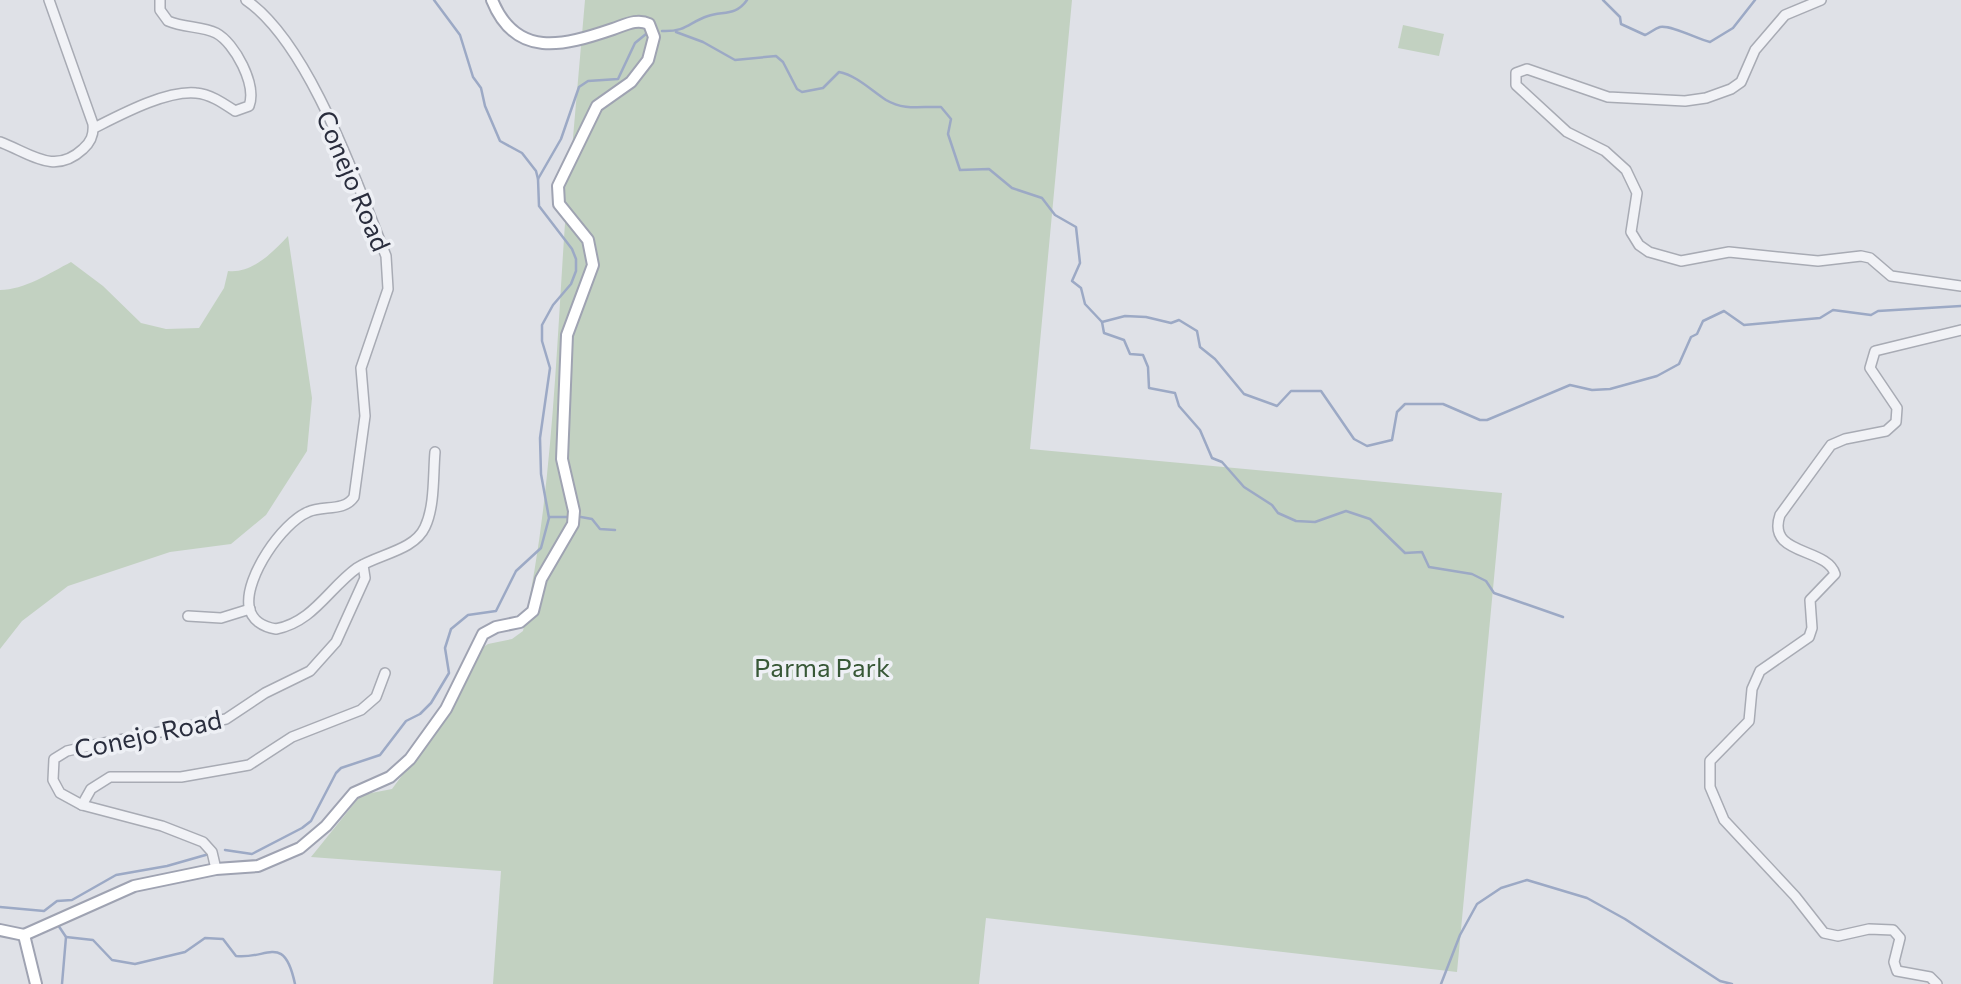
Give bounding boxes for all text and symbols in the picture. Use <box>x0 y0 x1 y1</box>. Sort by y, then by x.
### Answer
street label: Conejo Road <box>311 105 398 255</box>
park label: Parma Park <box>754 651 890 682</box>
street label: Conejo Road <box>71 703 224 764</box>

